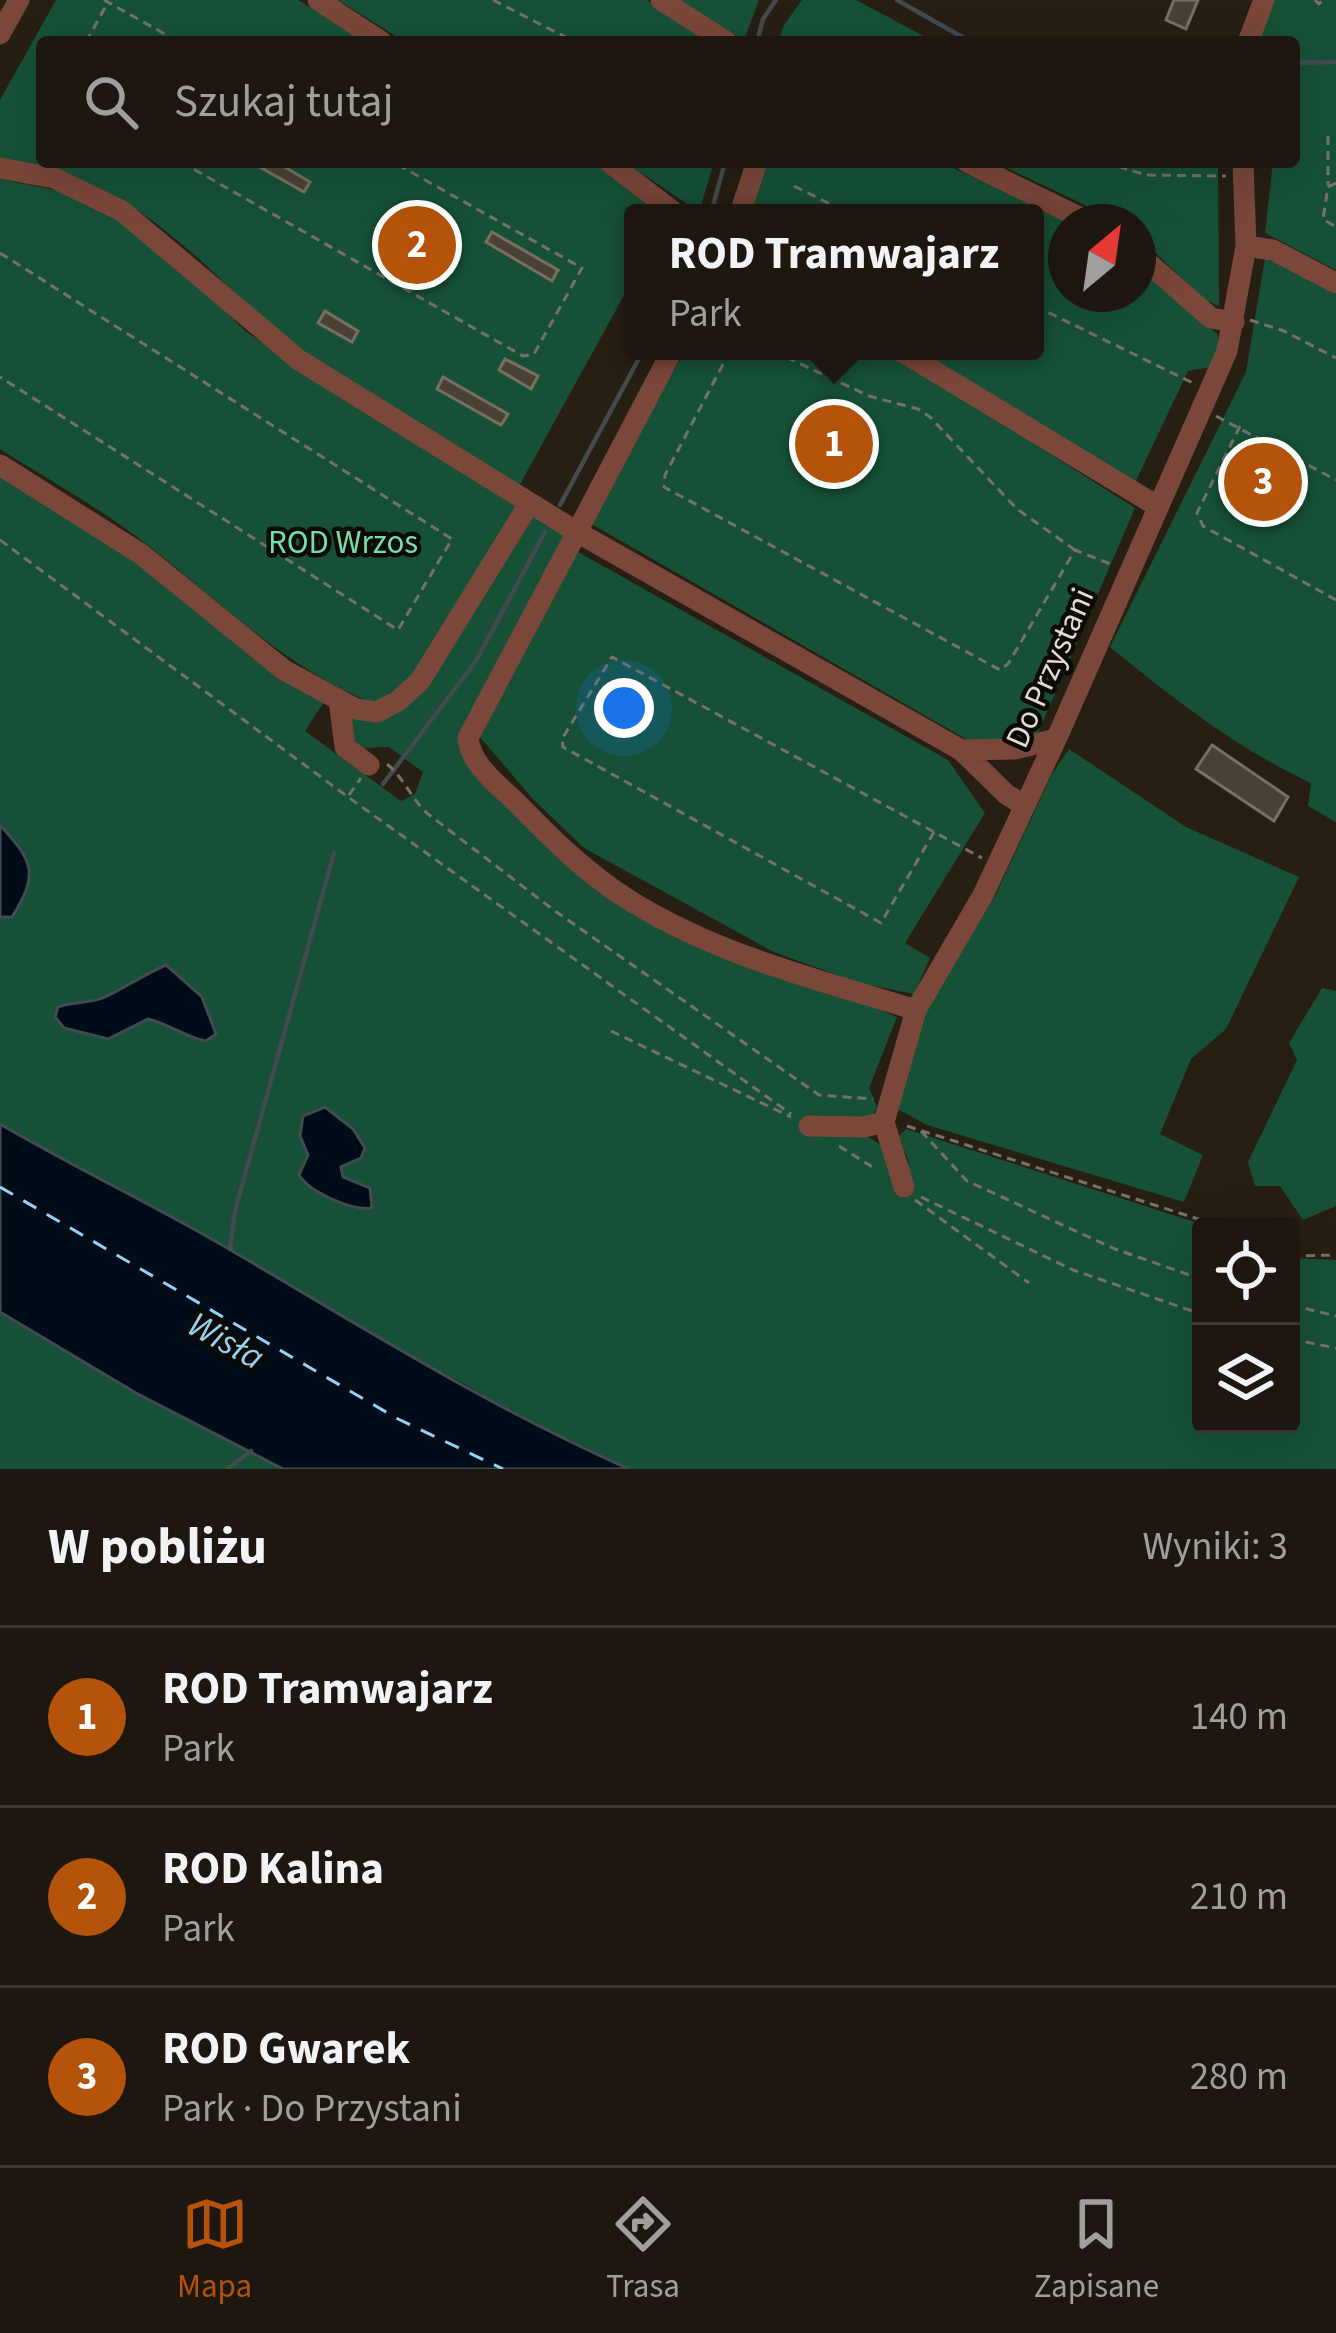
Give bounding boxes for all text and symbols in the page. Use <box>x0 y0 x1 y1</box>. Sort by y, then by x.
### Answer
search box <box>36 36 1300 168</box>
icon: search <box>78 69 144 135</box>
text: Szukaj tutaj <box>174 70 394 134</box>
pin: 2 <box>378 200 456 290</box>
popup <box>624 204 1044 360</box>
north arrow <box>1048 204 1156 312</box>
text: ROD Tramwajarz <box>669 222 999 286</box>
text: Park <box>669 286 742 342</box>
pin: 1 <box>795 399 873 489</box>
pin: 3 <box>1224 437 1302 527</box>
park label: ROD Wrzos <box>268 519 418 566</box>
street label: Do Przystani <box>994 581 1106 755</box>
your location <box>594 678 654 738</box>
map controls <box>1192 1217 1300 1433</box>
button: locate <box>1192 1217 1300 1325</box>
water label: Wisła <box>179 1299 273 1383</box>
button: layers <box>1192 1325 1300 1433</box>
text: W pobliżu <box>48 1511 267 1583</box>
text: Wyniki: 3 <box>1142 1519 1288 1575</box>
text: ROD Tramwajarz <box>162 1657 493 1721</box>
text: 1 <box>77 1689 97 1745</box>
text: 140 m <box>1190 1689 1288 1745</box>
text: Park <box>162 1721 235 1777</box>
text: ROD Kalina <box>162 1837 384 1901</box>
text: 2 <box>77 1869 97 1925</box>
text: 210 m <box>1190 1869 1288 1925</box>
text: Park <box>162 1901 235 1957</box>
text: ROD Gwarek <box>162 2017 410 2081</box>
text: 3 <box>77 2049 97 2105</box>
text: 280 m <box>1190 2049 1288 2105</box>
text: Park · Do Przystani <box>162 2081 462 2137</box>
tab: Mapa <box>177 2191 252 2310</box>
tab: Trasa <box>606 2191 680 2310</box>
tab: Zapisane <box>1034 2191 1159 2310</box>

